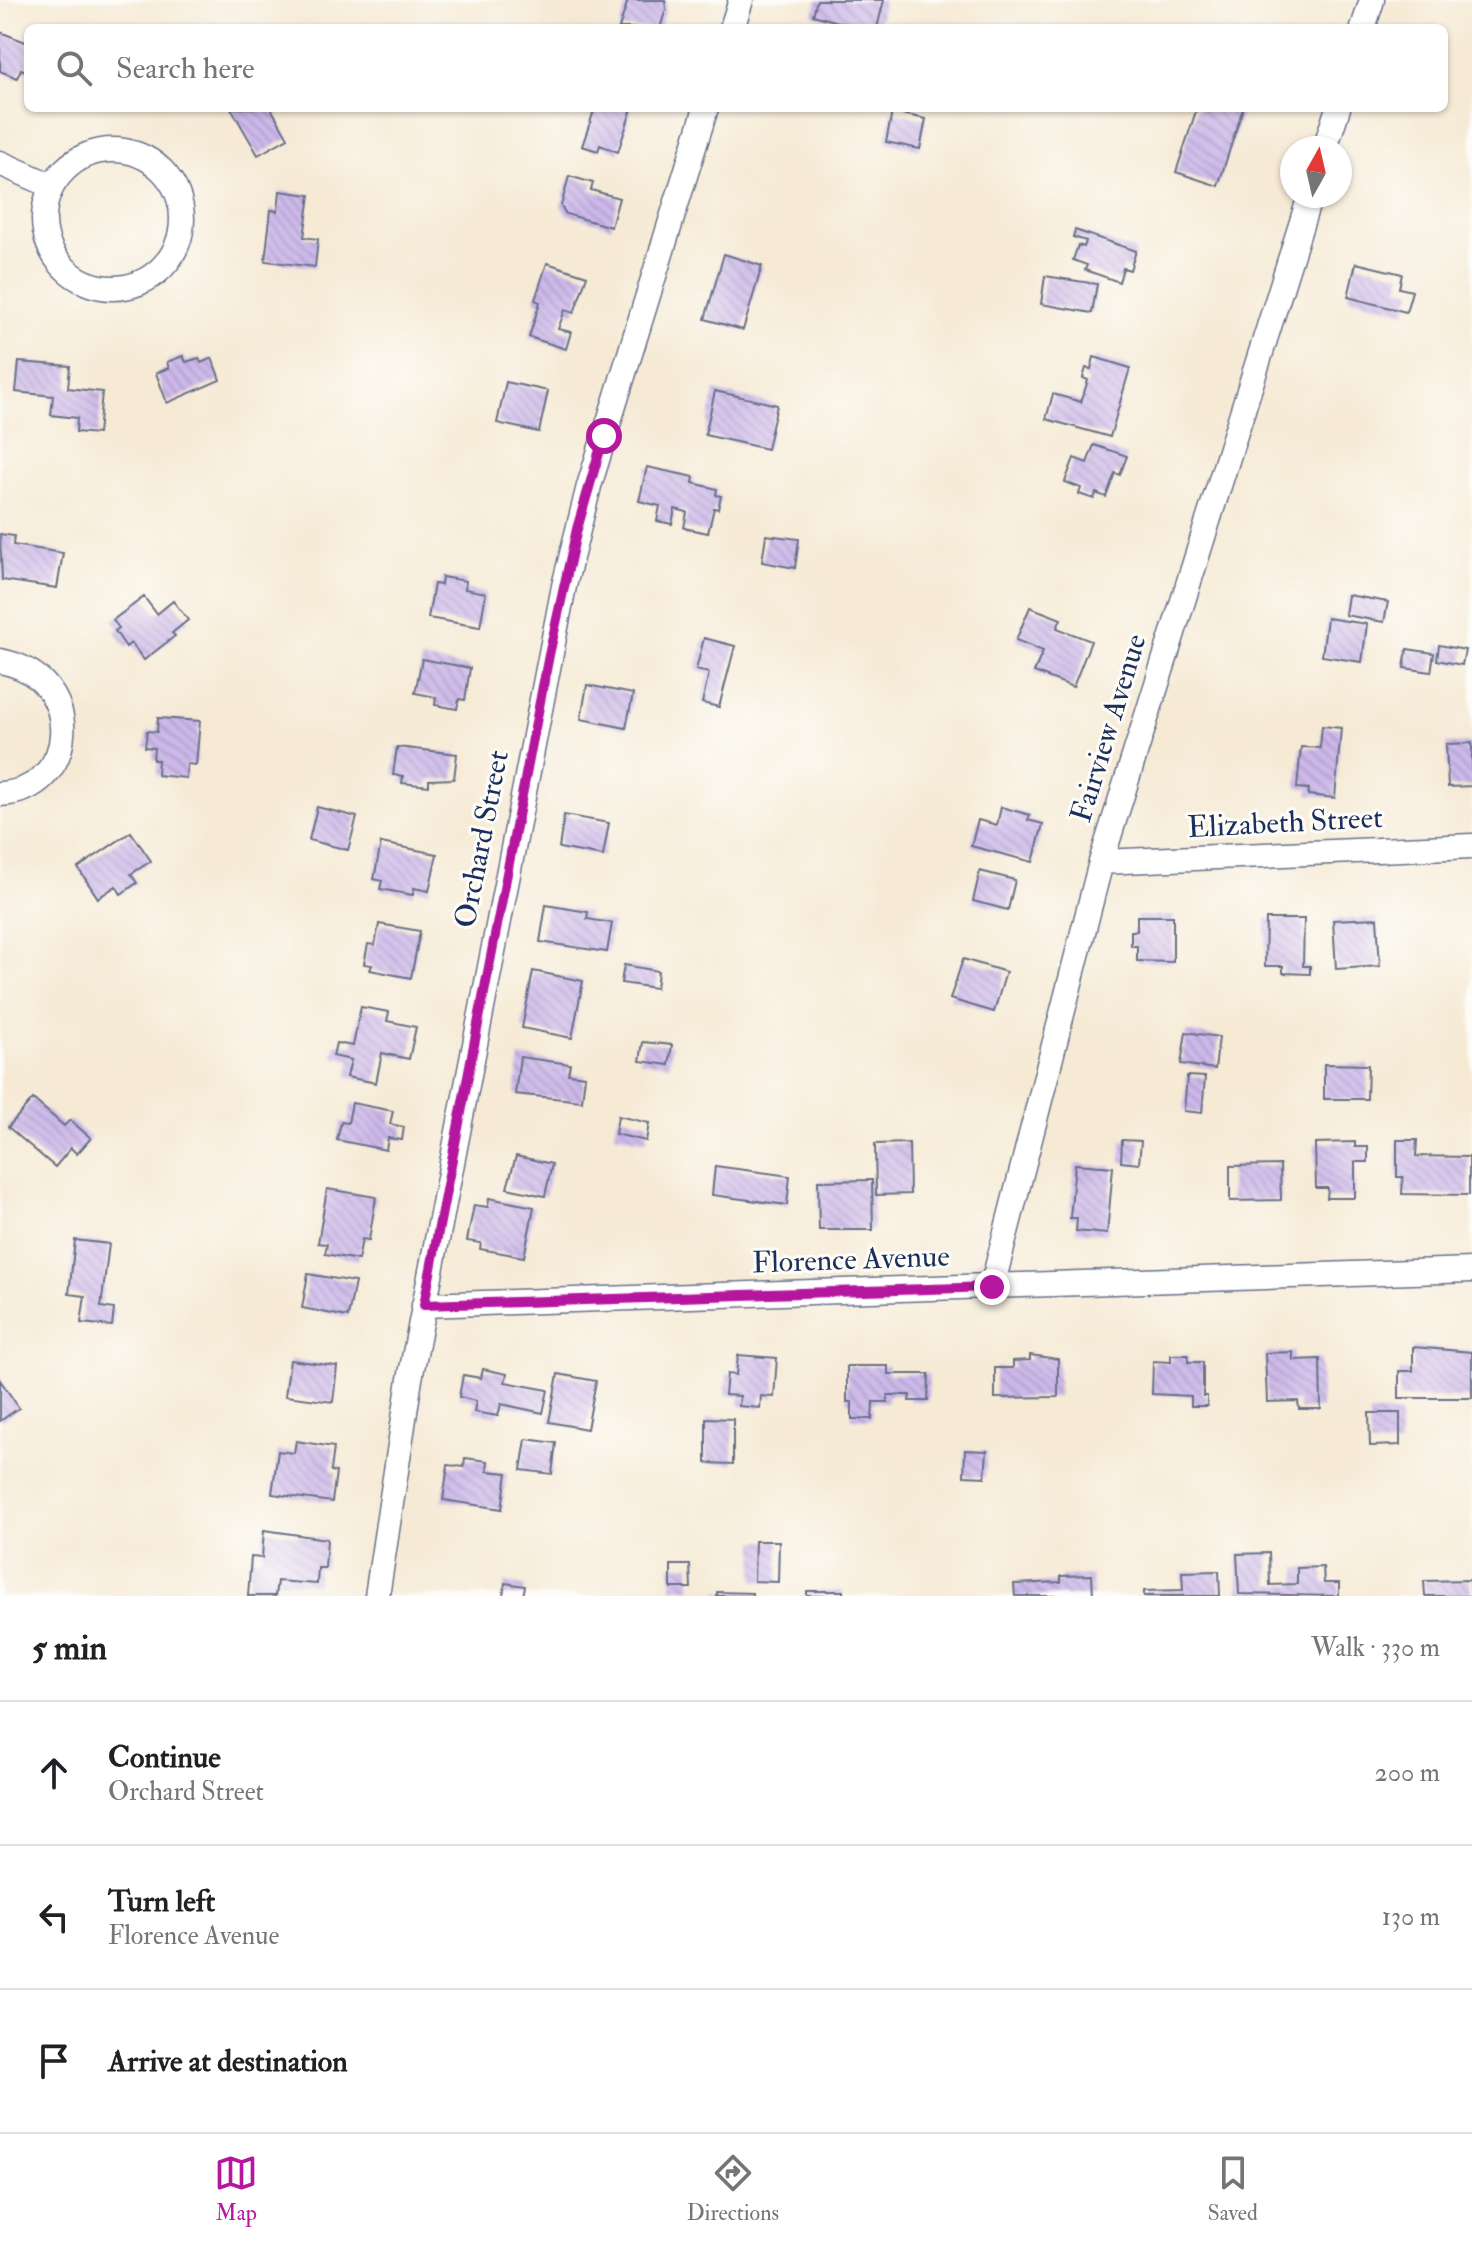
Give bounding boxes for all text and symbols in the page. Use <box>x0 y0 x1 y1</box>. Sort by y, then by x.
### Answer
search box <box>24 24 1448 112</box>
icon: search <box>52 46 96 90</box>
text: Search here <box>116 50 255 87</box>
north arrow <box>1280 136 1352 208</box>
route start <box>586 418 622 454</box>
street label: Fairview Avenue <box>1062 630 1155 827</box>
street label: Orchard Street <box>446 747 517 931</box>
street label: Elizabeth Street <box>1186 799 1384 846</box>
street label: Florence Avenue <box>752 1238 950 1281</box>
route end <box>974 1269 1010 1305</box>
text: 5 min <box>32 1627 107 1670</box>
text: Walk · 330 m <box>1311 1632 1440 1664</box>
text: Continue <box>108 1739 221 1776</box>
icon: ahead <box>32 1751 76 1795</box>
text: 200 m <box>1375 1757 1440 1789</box>
text: Orchard Street <box>108 1776 264 1808</box>
text: Turn left <box>108 1883 215 1920</box>
icon: left <box>32 1895 76 1939</box>
text: 130 m <box>1382 1901 1440 1933</box>
text: Florence Avenue <box>108 1920 279 1952</box>
icon: arrive <box>32 2039 76 2083</box>
text: Arrive at destination <box>108 2043 348 2080</box>
tab: Map <box>214 2151 258 2227</box>
tab: Directions <box>687 2151 779 2227</box>
tab: Saved <box>1208 2151 1258 2227</box>

